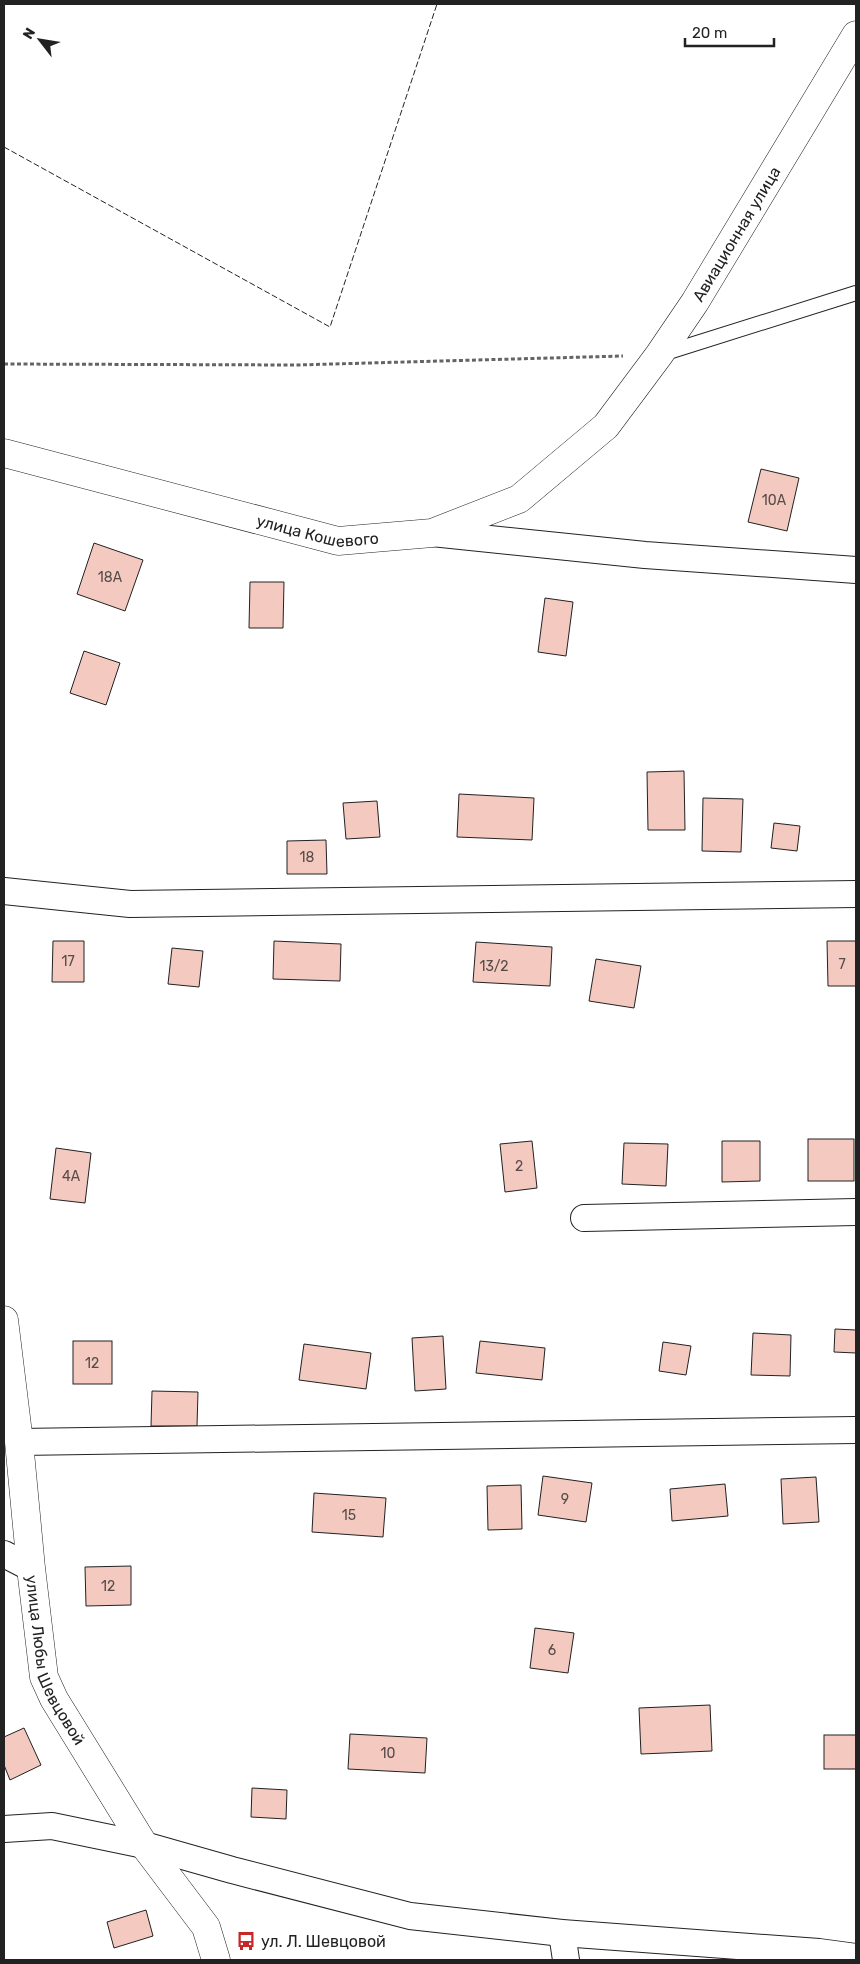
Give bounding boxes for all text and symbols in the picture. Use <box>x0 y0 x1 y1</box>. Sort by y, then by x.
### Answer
north arrow <box>15 15 65 65</box>
scale bar <box>685 15 774 47</box>
text: 20 m <box>692 24 727 42</box>
text: N <box>19 25 39 42</box>
street label: Авиационная улица <box>689 163 784 305</box>
house number: 10А <box>762 492 787 509</box>
street label: улица Кошевого <box>255 511 380 551</box>
house number: 18А <box>98 569 123 586</box>
house number: 18 <box>300 849 315 866</box>
house number: 17 <box>61 953 75 970</box>
house number: 7 <box>838 956 846 973</box>
house number: 13/2 <box>479 958 509 975</box>
house number: 2 <box>515 1158 523 1175</box>
house number: 4А <box>62 1168 81 1185</box>
house number: 12 <box>85 1355 99 1372</box>
house number: 9 <box>561 1491 569 1508</box>
house number: 15 <box>342 1507 356 1524</box>
street label: улица Любы Шевцовой <box>22 1574 89 1748</box>
house number: 12 <box>101 1578 115 1595</box>
house number: 6 <box>548 1642 556 1659</box>
house number: 10 <box>381 1745 396 1762</box>
bus stop icon: ул. Л. Шевцовой <box>235 1930 257 1952</box>
place label: ул. Л. Шевцовой <box>261 1932 386 1951</box>

